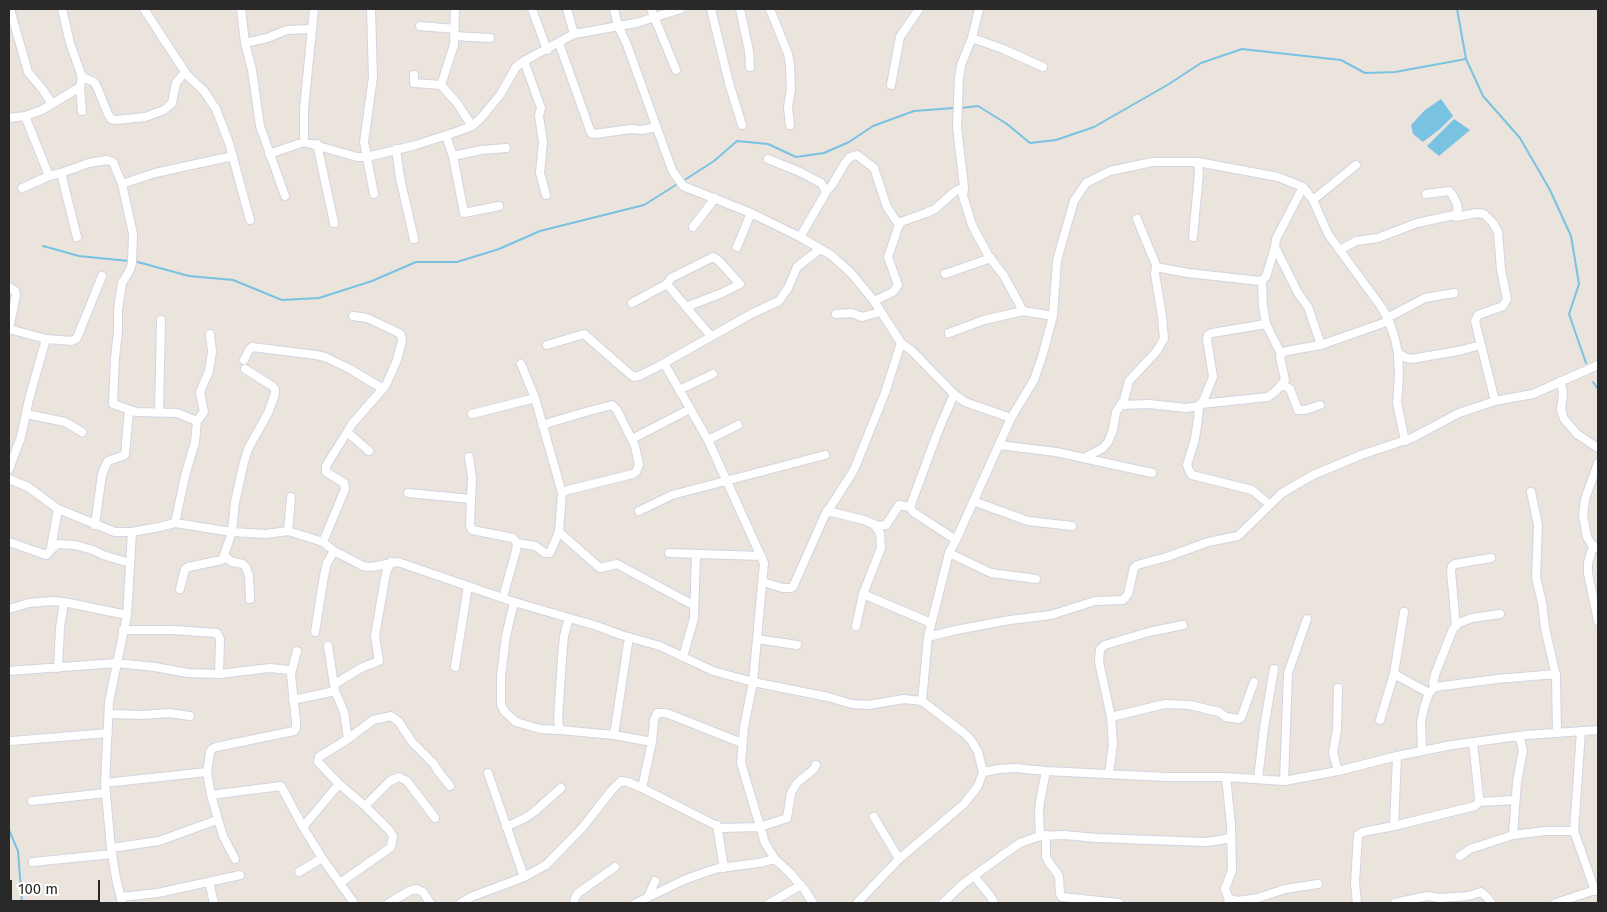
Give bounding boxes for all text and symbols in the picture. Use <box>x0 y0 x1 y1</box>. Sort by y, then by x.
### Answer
scale bar <box>12 870 102 902</box>
text: 100 m <box>18 880 58 898</box>

